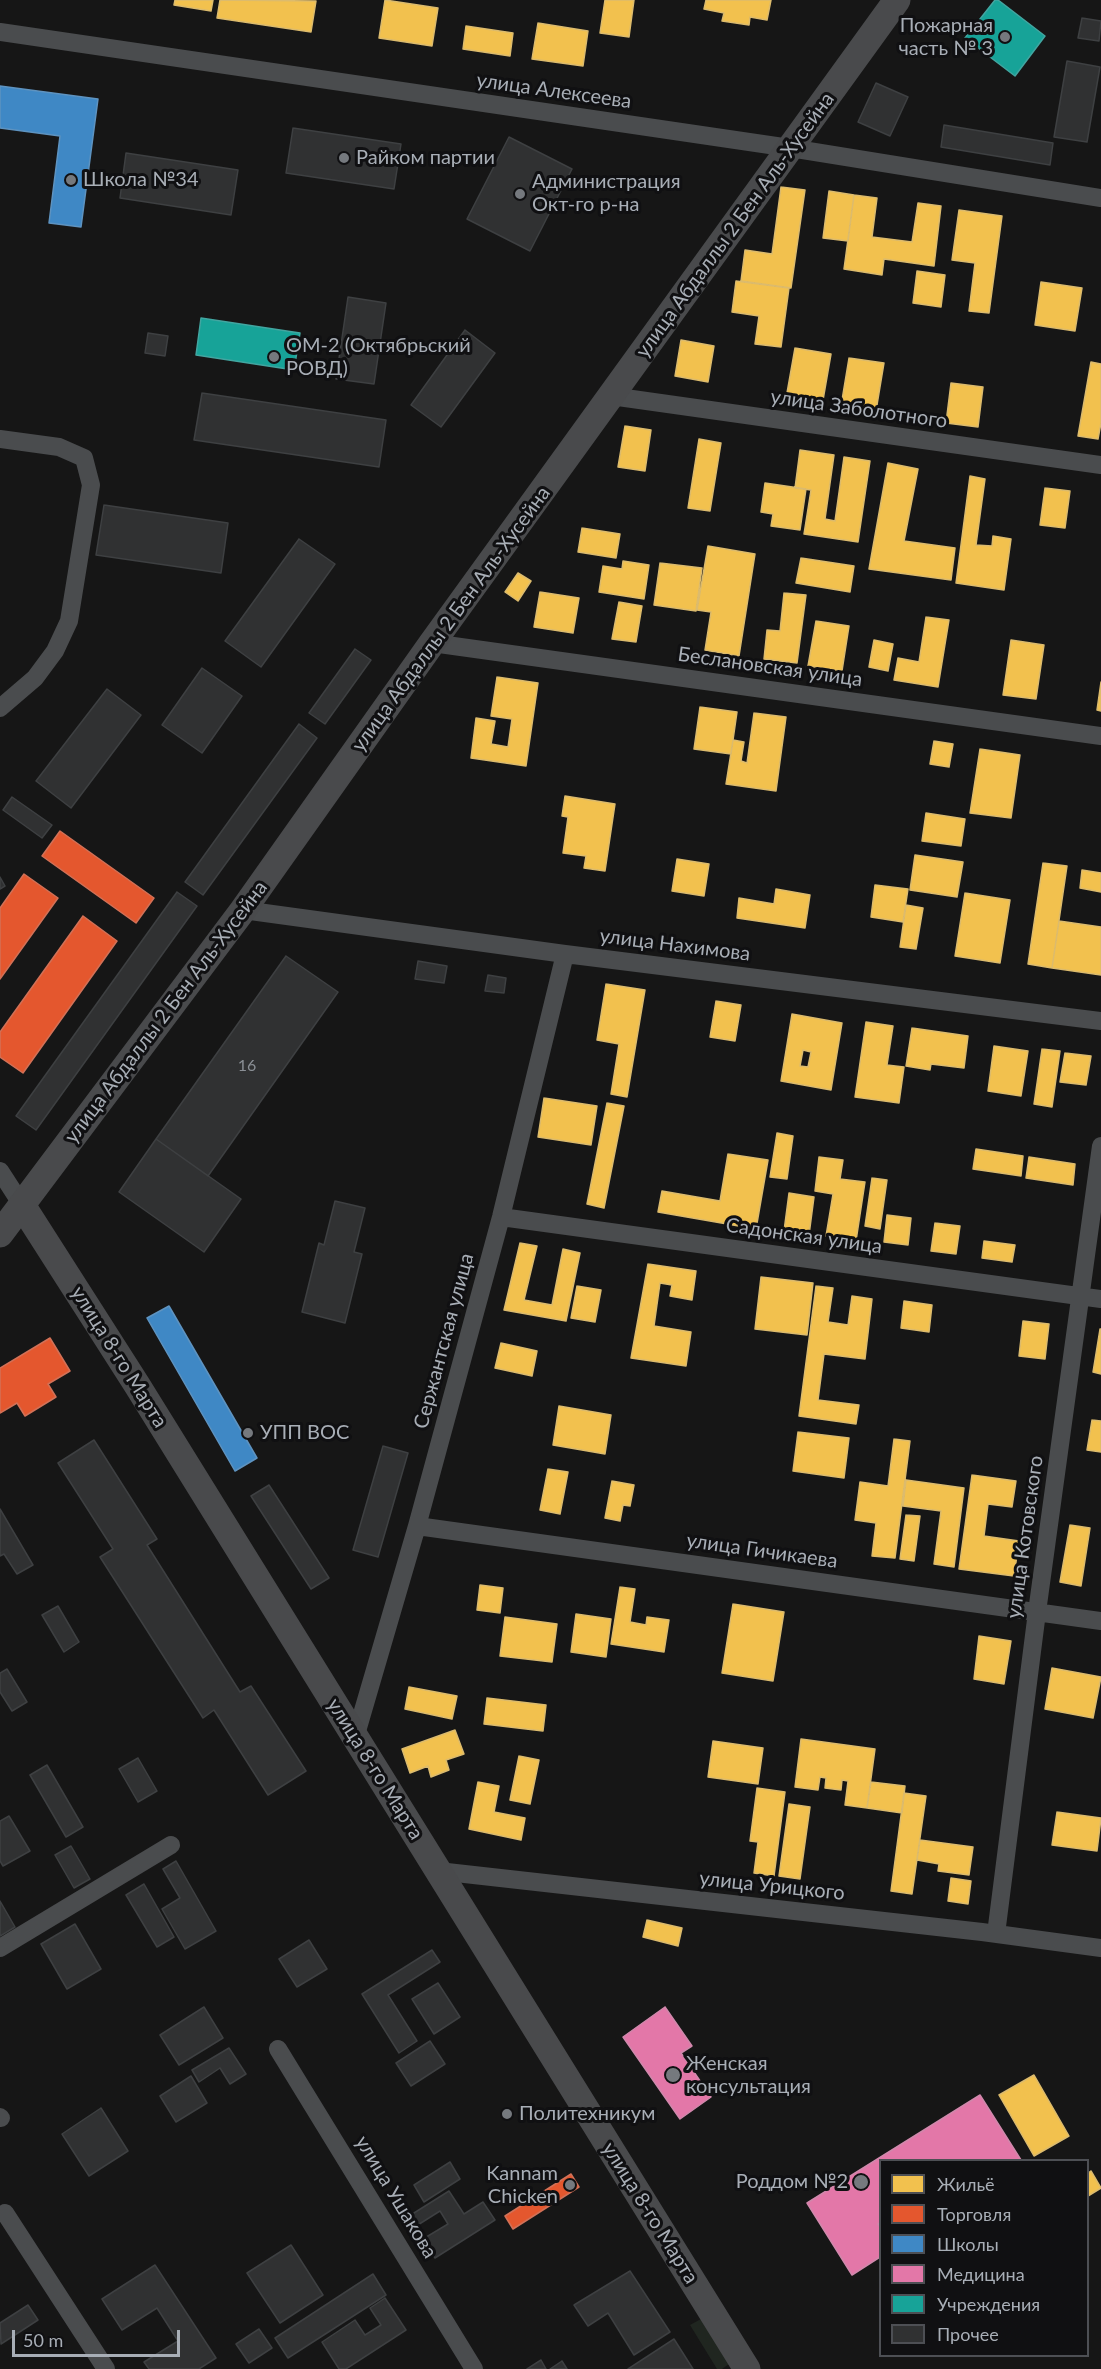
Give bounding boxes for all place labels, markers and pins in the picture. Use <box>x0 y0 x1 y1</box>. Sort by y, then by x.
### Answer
place label: Пожарная часть № 3 <box>899 14 993 61</box>
marker: Пожарная часть № 3 <box>998 30 1012 44</box>
place label: Райком партии <box>356 146 495 170</box>
marker: Райком партии <box>337 151 351 165</box>
place label: Школа №34 <box>83 168 198 192</box>
place label: Администрация Окт-го р-на <box>532 170 681 217</box>
marker: Школа №34 <box>64 173 78 187</box>
marker: Администрация Окт-го р-на <box>513 187 527 201</box>
place label: ОМ-2 (Октябрьский РОВД) <box>286 334 471 381</box>
marker: ОМ-2 (Октябрьский РОВД) <box>267 350 281 364</box>
place label: УПП ВОС <box>260 1421 349 1445</box>
marker: УПП ВОС <box>241 1426 255 1440</box>
place label: Женская консультация <box>686 2052 811 2099</box>
marker: Женская консультация <box>664 2066 682 2084</box>
place label: Политехникум <box>519 2102 655 2126</box>
marker: Политехникум <box>500 2107 514 2121</box>
place label: Kannam Chicken <box>486 2162 558 2209</box>
place label: Роддом №2 <box>736 2170 848 2194</box>
marker: Роддом №2 <box>852 2173 870 2191</box>
marker: Kannam Chicken <box>563 2178 577 2192</box>

